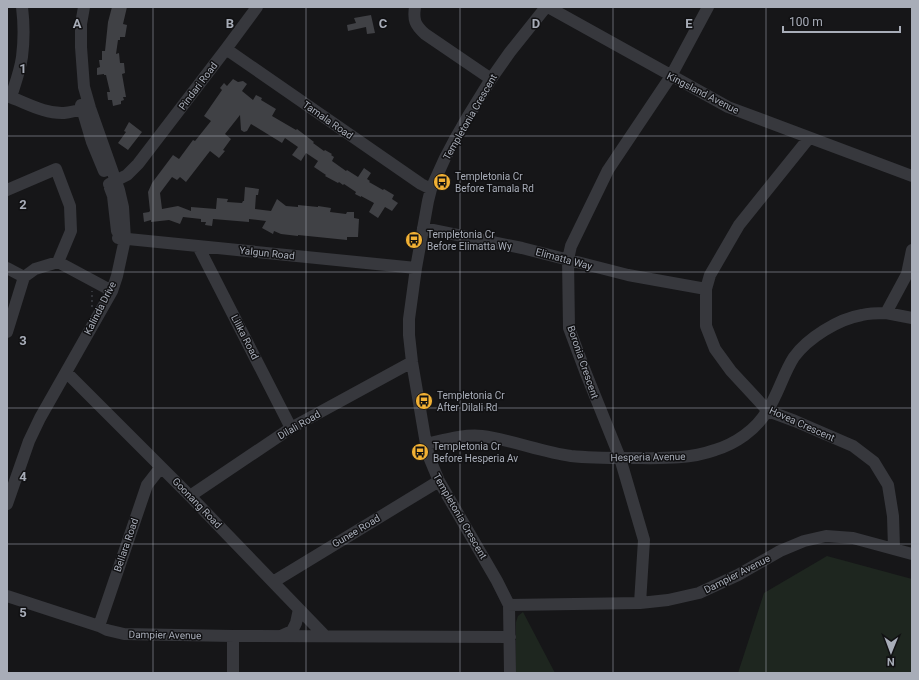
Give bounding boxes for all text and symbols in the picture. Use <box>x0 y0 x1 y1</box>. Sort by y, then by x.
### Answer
scale bar <box>783 8 900 34</box>
text: 100 m <box>789 15 823 29</box>
text: A <box>73 16 82 31</box>
text: B <box>226 16 234 31</box>
text: C <box>379 16 388 31</box>
text: D <box>532 16 540 31</box>
text: E <box>685 16 693 31</box>
street label: Pindari Road <box>177 60 219 112</box>
text: 1 <box>19 61 27 76</box>
street label: Kingsland Avenue <box>665 70 741 116</box>
street label: Templetonia Crescent <box>441 72 499 162</box>
street label: Tamala Road <box>301 99 355 141</box>
place label: Templetonia Cr Before Tamala Rd <box>455 171 534 194</box>
bus stop icon: Templetonia Cr Before Tamala Rd <box>432 172 452 192</box>
text: 2 <box>19 197 27 212</box>
place label: Templetonia Cr Before Elimatta Wy <box>427 229 512 252</box>
bus stop icon: Templetonia Cr Before Elimatta Wy <box>404 230 424 250</box>
street label: Yalgun Road <box>239 245 295 261</box>
street label: Elimatta Way <box>535 246 594 272</box>
street label: Kalinda Drive <box>82 280 118 336</box>
street label: Lilika Road <box>229 313 261 361</box>
street label: Boronia Crescent <box>565 324 601 400</box>
text: 3 <box>19 333 27 348</box>
place label: Templetonia Cr After Dilali Rd <box>437 390 505 413</box>
bus stop icon: Templetonia Cr After Dilali Rd <box>414 391 434 411</box>
street label: Hovea Crescent <box>768 405 836 443</box>
street label: Dilali Road <box>276 408 322 442</box>
place label: Templetonia Cr Before Hesperia Av <box>433 441 518 464</box>
bus stop icon: Templetonia Cr Before Hesperia Av <box>410 442 430 462</box>
street label: Hesperia Avenue <box>610 451 686 463</box>
text: 4 <box>19 469 27 484</box>
street label: Templetonia Crescent <box>431 471 489 561</box>
street label: Goonang Road <box>170 476 224 530</box>
street label: Gunee Road <box>330 512 382 550</box>
street label: Bellara Road <box>112 517 140 573</box>
street label: Dampier Avenue <box>702 553 772 595</box>
text: 5 <box>19 605 27 620</box>
street label: Dampier Avenue <box>129 629 201 641</box>
north arrow <box>871 632 911 672</box>
text: N <box>887 655 895 668</box>

